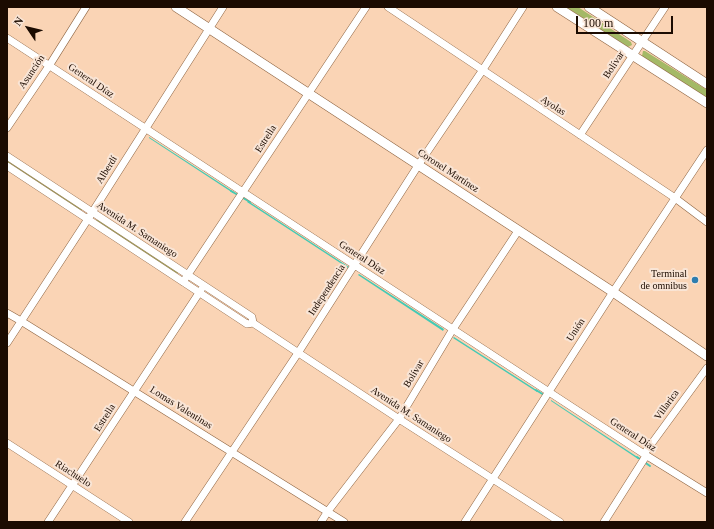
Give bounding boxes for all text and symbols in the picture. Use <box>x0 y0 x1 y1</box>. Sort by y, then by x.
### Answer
north arrow <box>8 8 48 48</box>
scale bar <box>578 8 675 34</box>
text: N <box>11 14 25 28</box>
text: 100 m <box>583 16 613 30</box>
street label: Bolívar <box>601 49 627 81</box>
street label: Asunción <box>16 53 48 91</box>
street label: General Díaz <box>66 61 116 101</box>
street label: Ayolas <box>538 94 568 118</box>
street label: Estrella <box>253 123 279 155</box>
street label: Coronel Martínez <box>415 147 481 195</box>
street label: Alberdí <box>94 154 120 186</box>
street label: Avenida M. Samaniego <box>94 199 180 261</box>
street label: General Díaz <box>336 239 388 277</box>
street label: Independencia <box>306 262 348 318</box>
place label: Terminal de omnibus <box>641 268 687 292</box>
marker: Terminal de omnibus <box>690 275 700 285</box>
street label: Unión <box>564 316 588 344</box>
street label: Bolívar <box>401 358 427 390</box>
street label: Lomas Valentinas <box>148 384 214 432</box>
street label: Avenida M. Samaniego <box>368 384 454 446</box>
street label: Villarica <box>652 388 682 422</box>
street label: Estrella <box>92 402 118 434</box>
street label: General Díaz <box>607 416 659 454</box>
street label: Riachuelo <box>53 458 93 490</box>

